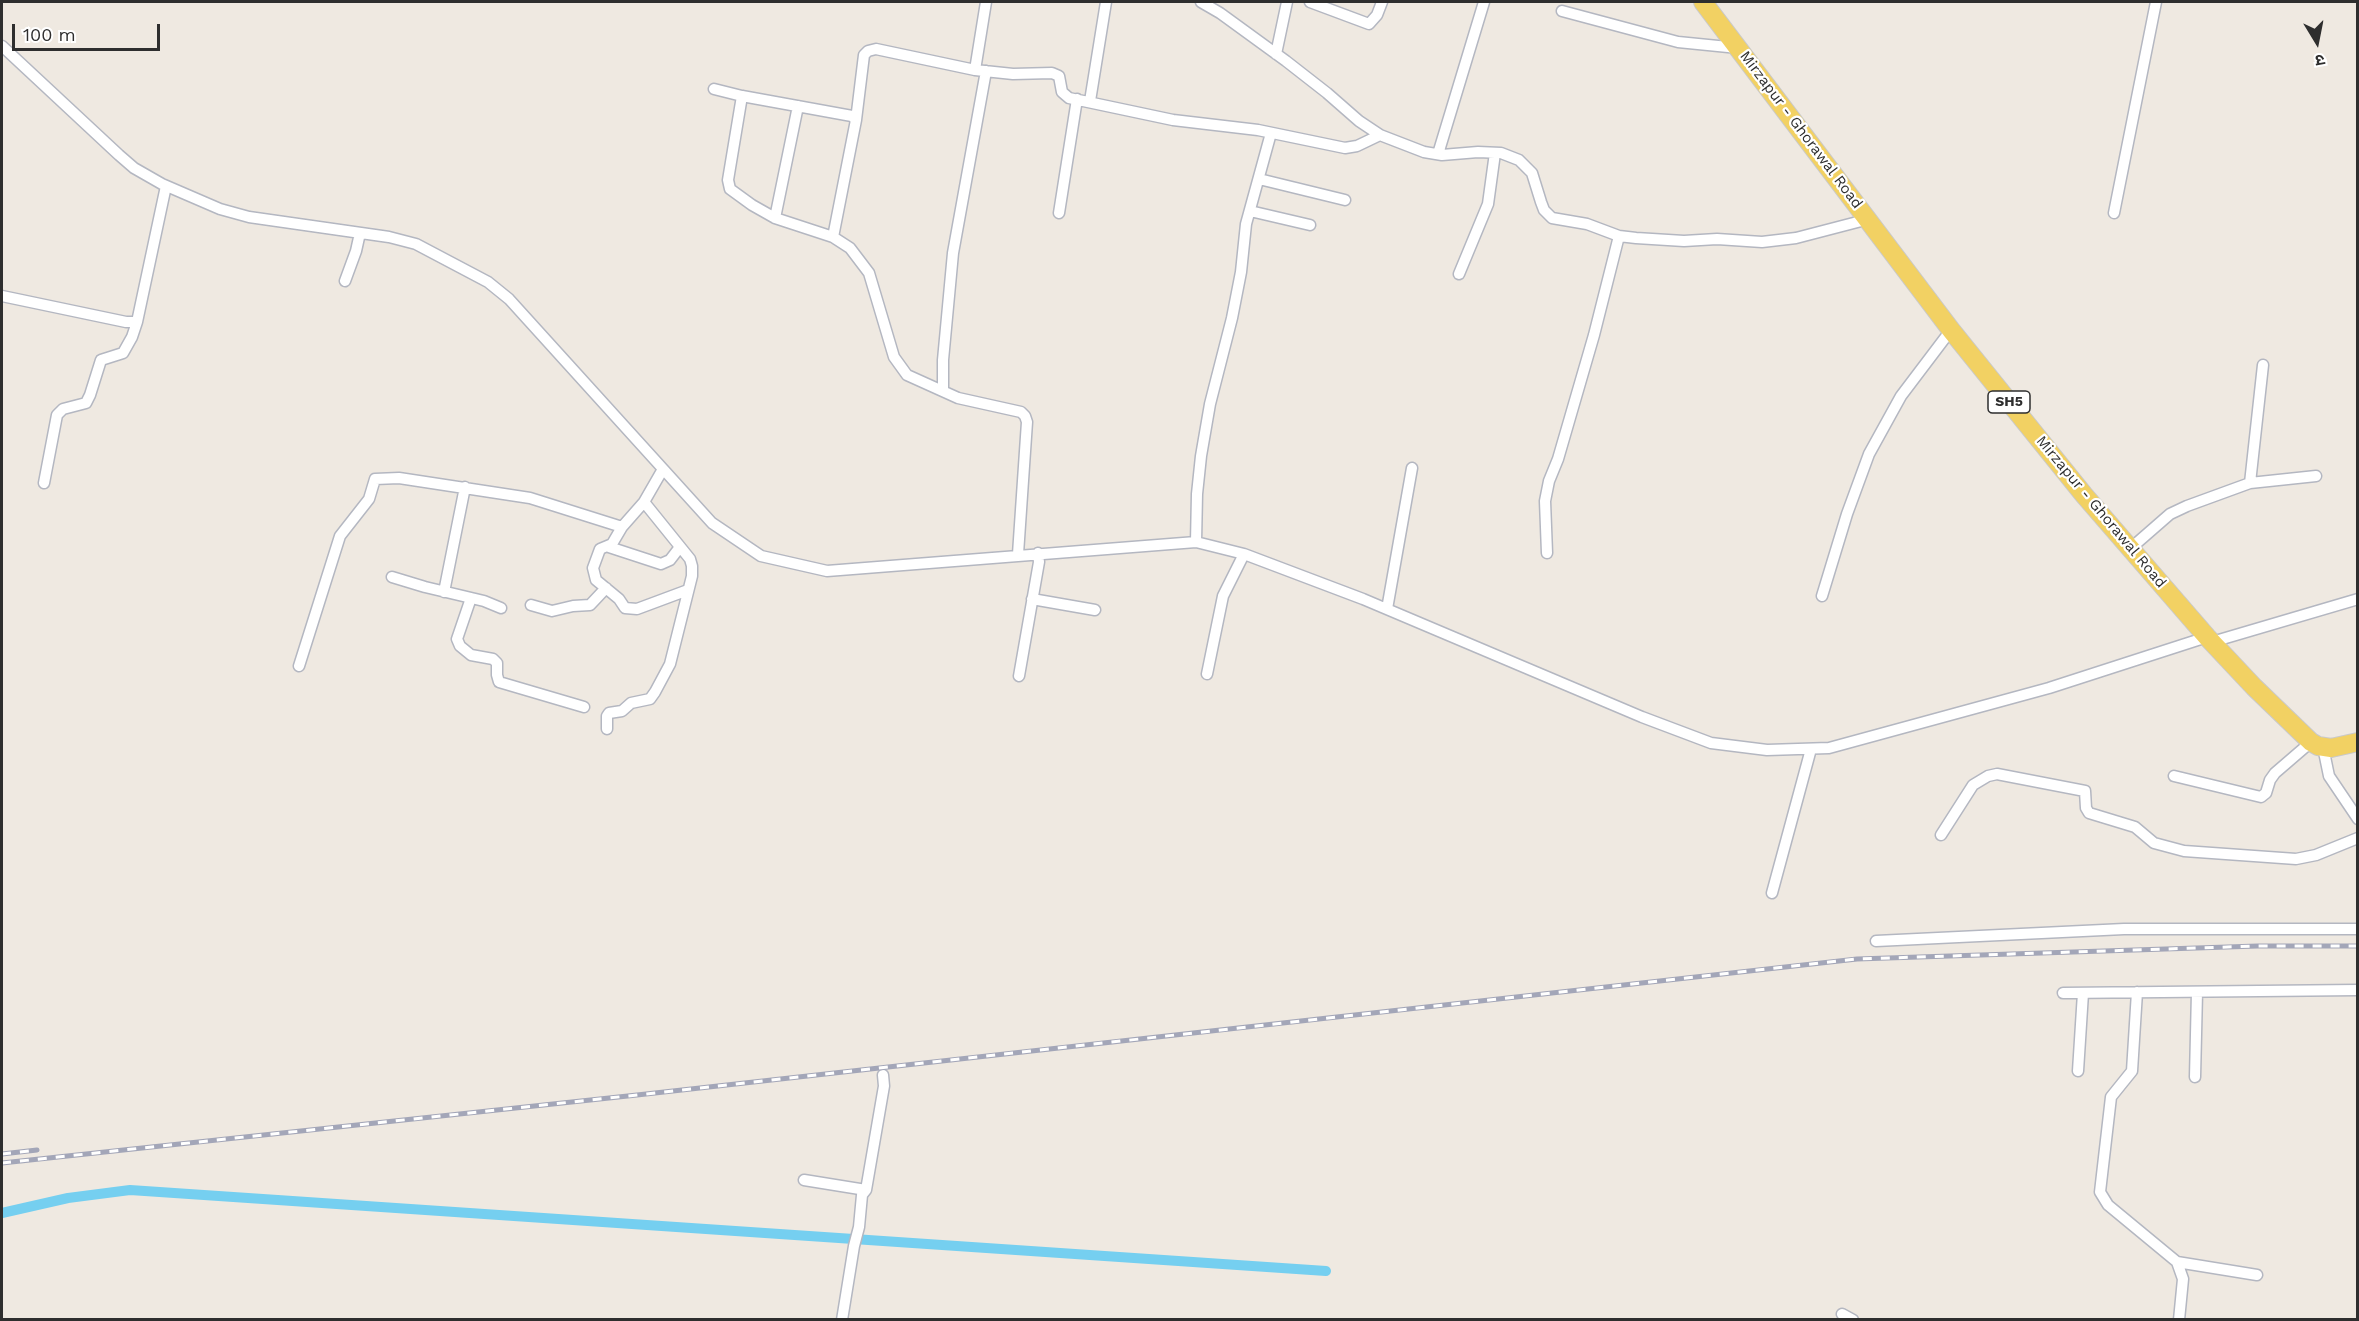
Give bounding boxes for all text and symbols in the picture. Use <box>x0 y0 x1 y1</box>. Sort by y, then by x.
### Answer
scale bar <box>15 12 164 50</box>
north arrow <box>2287 12 2347 72</box>
text: 100 m <box>23 24 76 45</box>
street label: Mirzapur - Ghorawal Road <box>1736 48 1866 212</box>
text: उ <box>2314 50 2326 70</box>
road number: SH5 <box>1988 391 2030 413</box>
street label: Mirzapur - Ghorawal Road <box>2032 432 2170 592</box>

